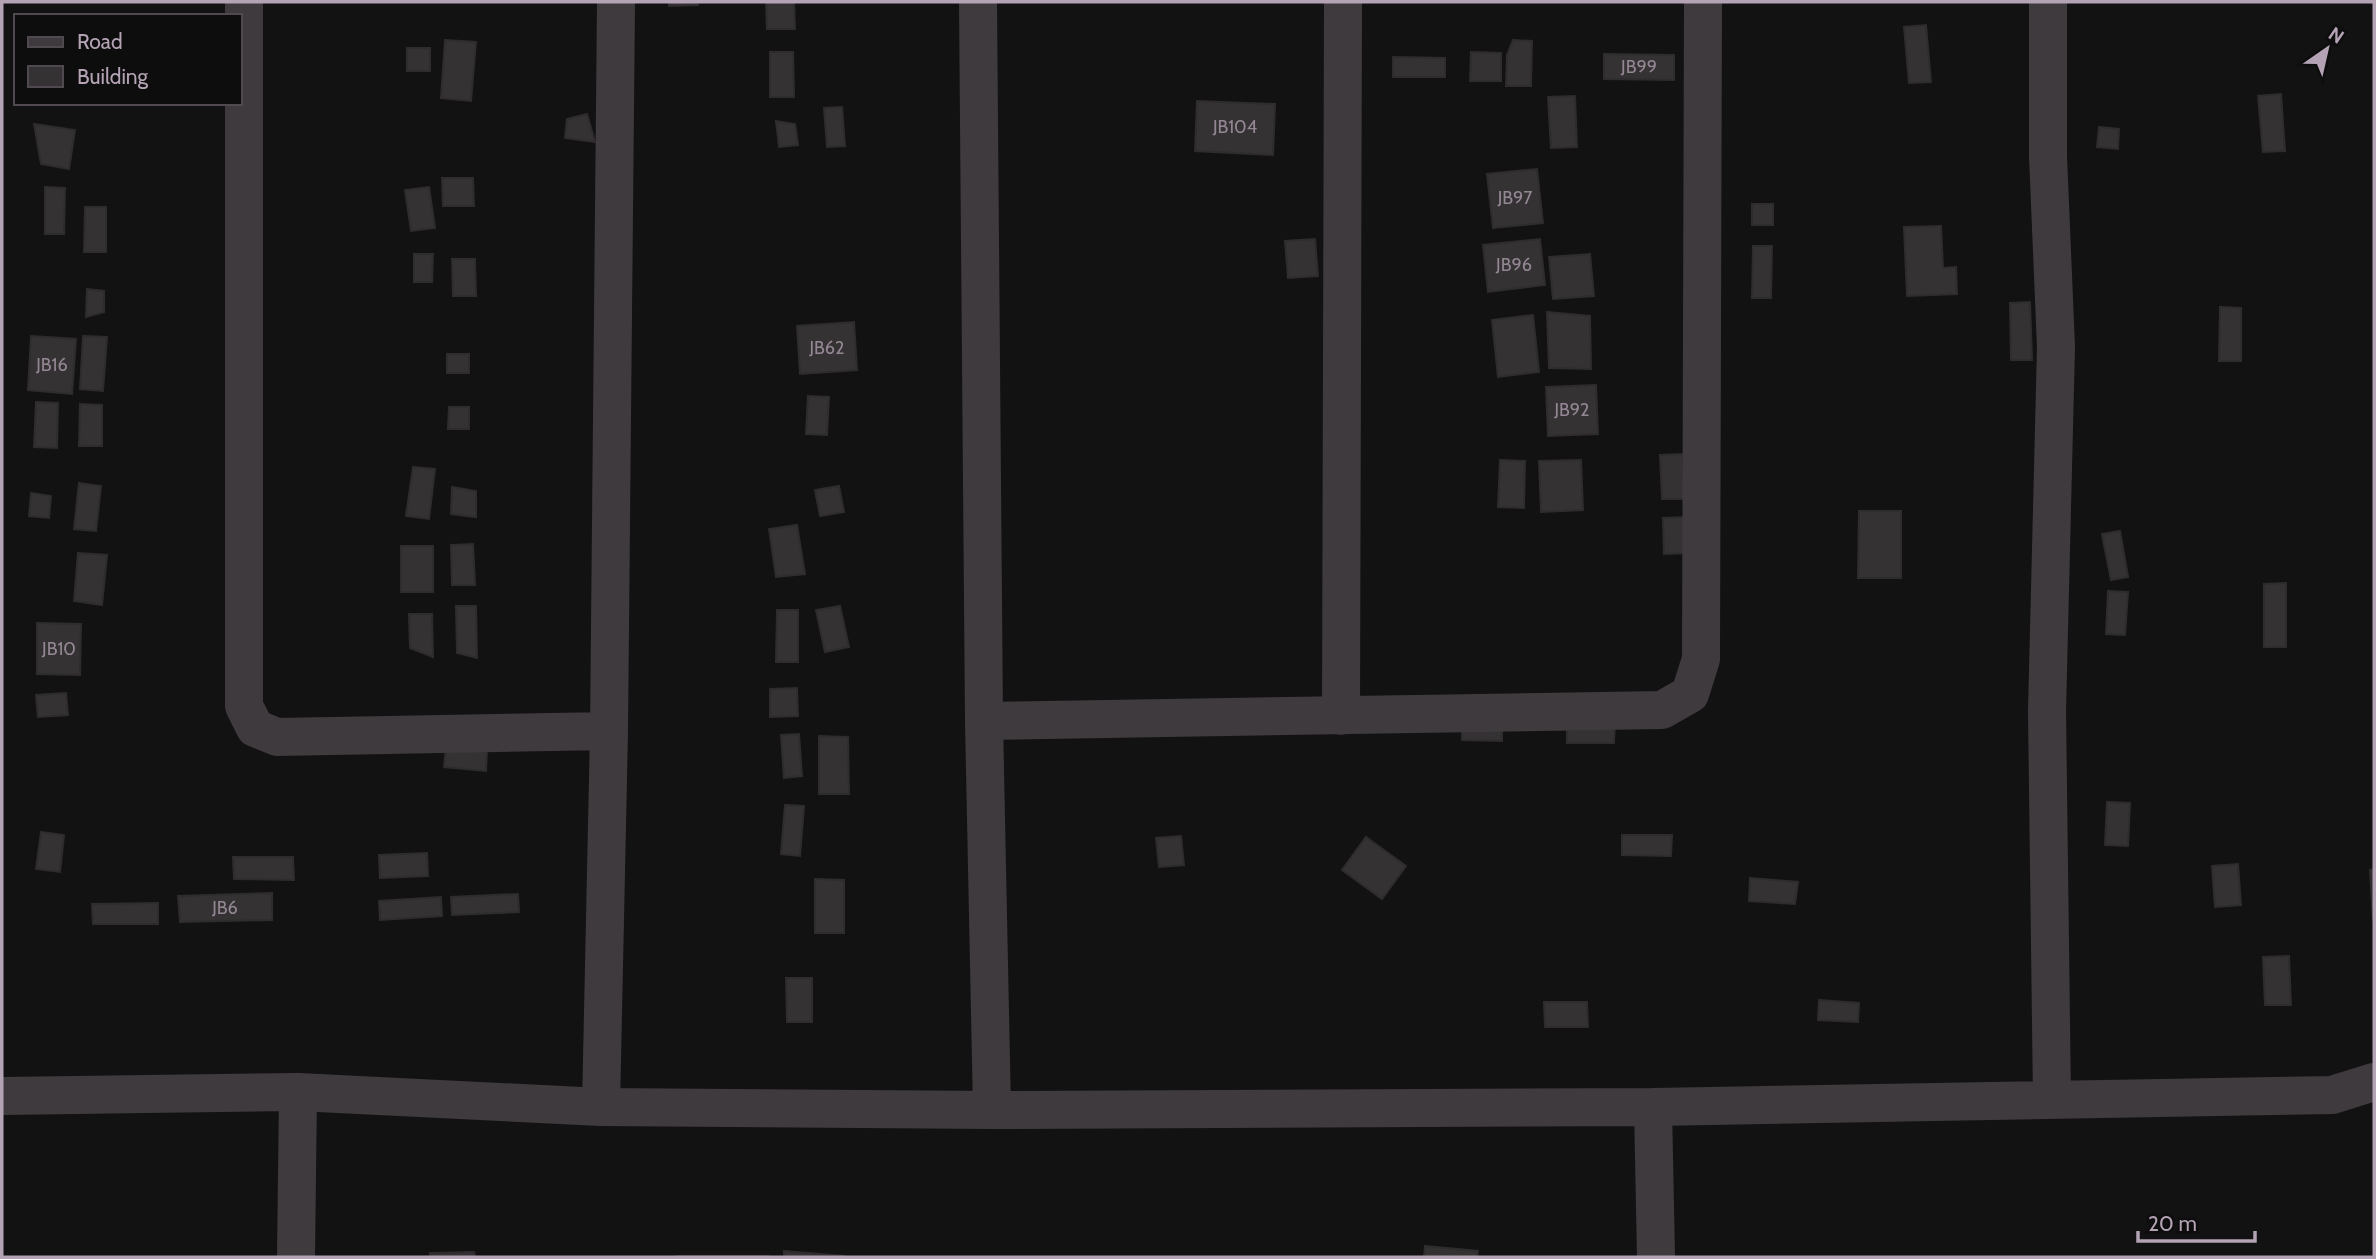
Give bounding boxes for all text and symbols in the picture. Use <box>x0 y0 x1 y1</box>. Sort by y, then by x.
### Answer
legend <box>14 14 242 105</box>
north arrow <box>2292 14 2362 84</box>
text: N <box>2324 22 2348 49</box>
text: Road <box>77 29 123 54</box>
house number: JB99 <box>1620 56 1657 78</box>
text: Building <box>77 64 149 89</box>
house number: JB104 <box>1212 116 1257 138</box>
house number: JB97 <box>1497 187 1532 209</box>
house number: JB96 <box>1495 254 1532 276</box>
house number: JB62 <box>809 337 845 359</box>
house number: JB16 <box>35 354 68 376</box>
house number: JB92 <box>1554 399 1590 421</box>
house number: JB10 <box>41 638 76 660</box>
house number: JB6 <box>211 897 238 919</box>
scale bar <box>2138 1200 2255 1244</box>
text: 20 m <box>2148 1211 2197 1236</box>

